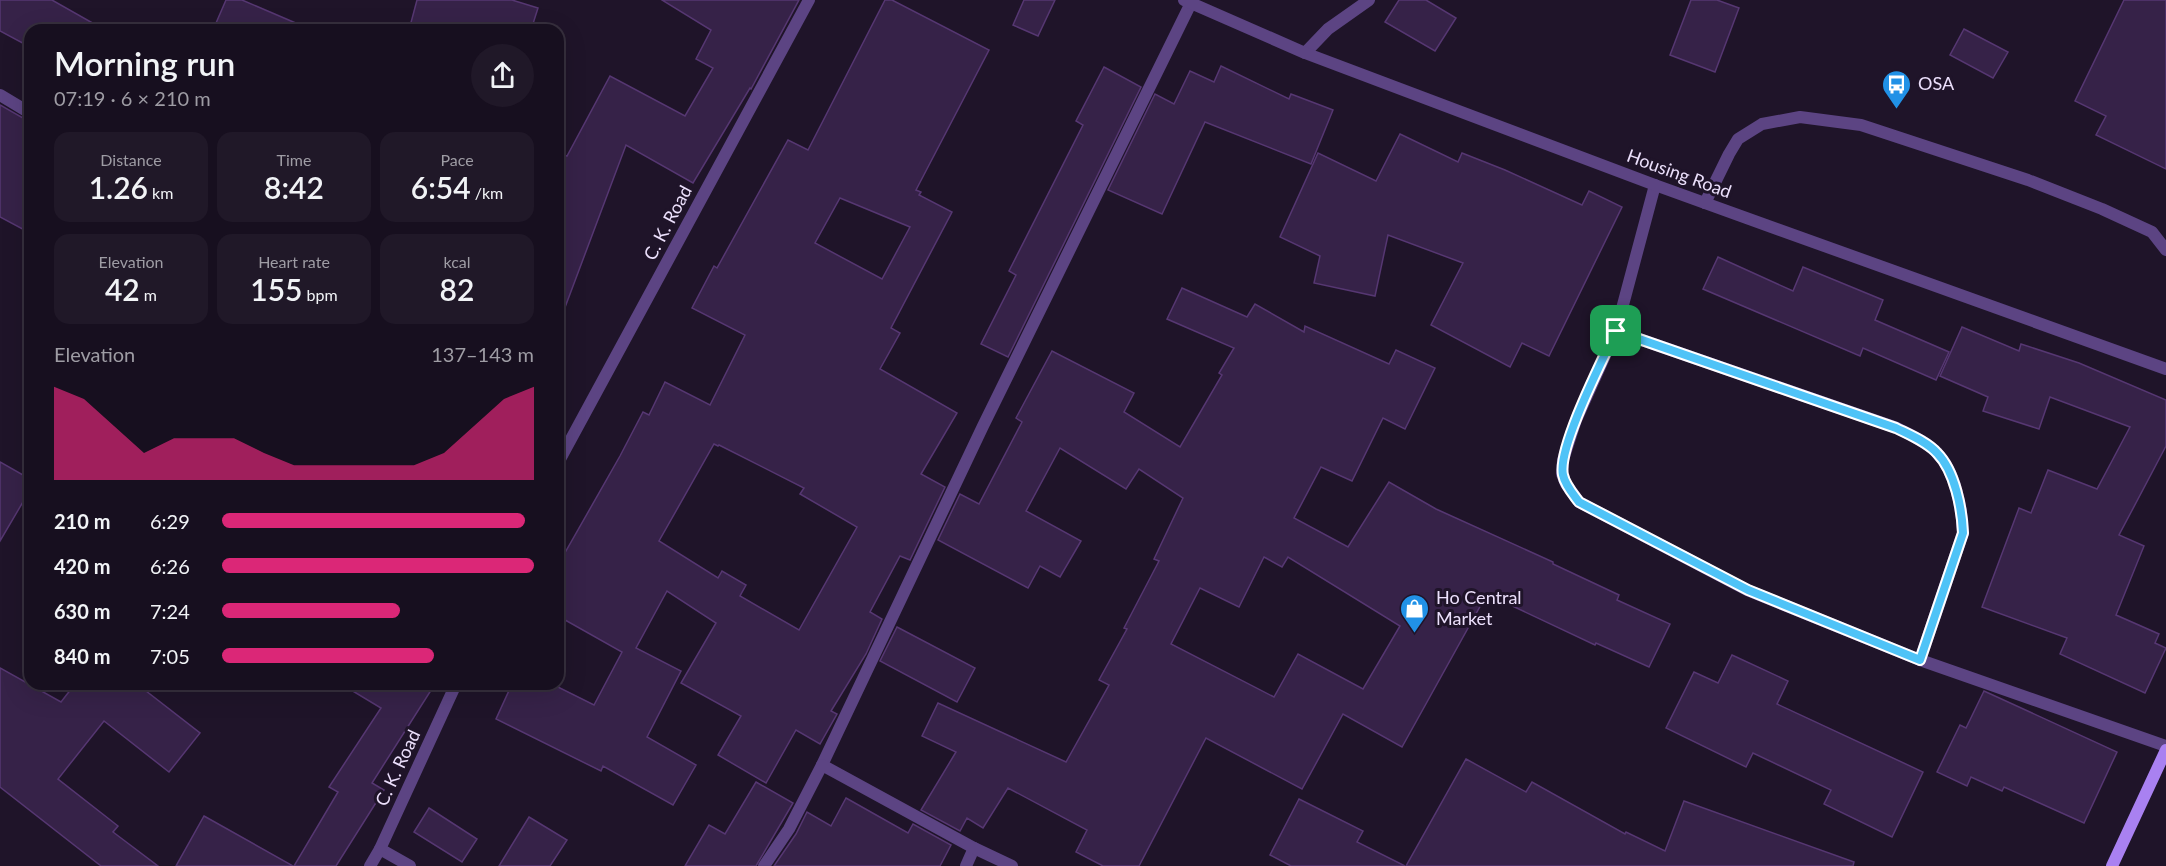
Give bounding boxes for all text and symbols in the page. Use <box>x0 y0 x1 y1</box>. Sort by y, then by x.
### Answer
text: Morning run <box>54 43 235 83</box>
button: share <box>471 44 534 107</box>
bus stop icon: OSA <box>1881 68 1913 110</box>
place label: OSA <box>1918 72 1955 94</box>
text: 07:19 · 6 × 210 m <box>54 86 211 110</box>
street label: Housing Road <box>1624 144 1735 202</box>
text: Distance <box>100 150 162 169</box>
text: Time <box>277 150 311 169</box>
text: Pace <box>440 150 474 169</box>
text: 1.26 <box>89 169 148 205</box>
text: 8:42 <box>264 169 324 205</box>
text: 6:54 <box>411 169 471 205</box>
street label: C. K. Road <box>638 181 696 264</box>
text: km <box>148 183 173 202</box>
text: /km <box>471 183 503 202</box>
text: Elevation <box>99 252 164 271</box>
text: Heart rate <box>258 252 330 271</box>
text: kcal <box>443 252 471 271</box>
text: 42 <box>105 271 140 307</box>
text: 155 <box>250 271 303 307</box>
text: 82 <box>440 271 474 307</box>
text: m <box>140 285 157 304</box>
text: bpm <box>303 285 338 304</box>
pin <box>1590 305 1641 356</box>
icon: arrive <box>1599 314 1632 347</box>
text: Elevation <box>54 342 135 366</box>
text: 137–143 m <box>431 342 534 366</box>
text: 210 m <box>54 509 110 533</box>
text: 6:29 <box>150 509 190 533</box>
text: 420 m <box>54 554 110 578</box>
text: 6:26 <box>150 554 190 578</box>
place label: Ho Central Market <box>1436 586 1522 629</box>
shop icon: Ho Central Market <box>1399 592 1431 634</box>
text: 630 m <box>54 599 110 623</box>
text: 7:24 <box>150 599 190 623</box>
text: 840 m <box>54 644 110 668</box>
text: 7:05 <box>150 644 190 668</box>
street label: C. K. Road <box>370 726 424 809</box>

